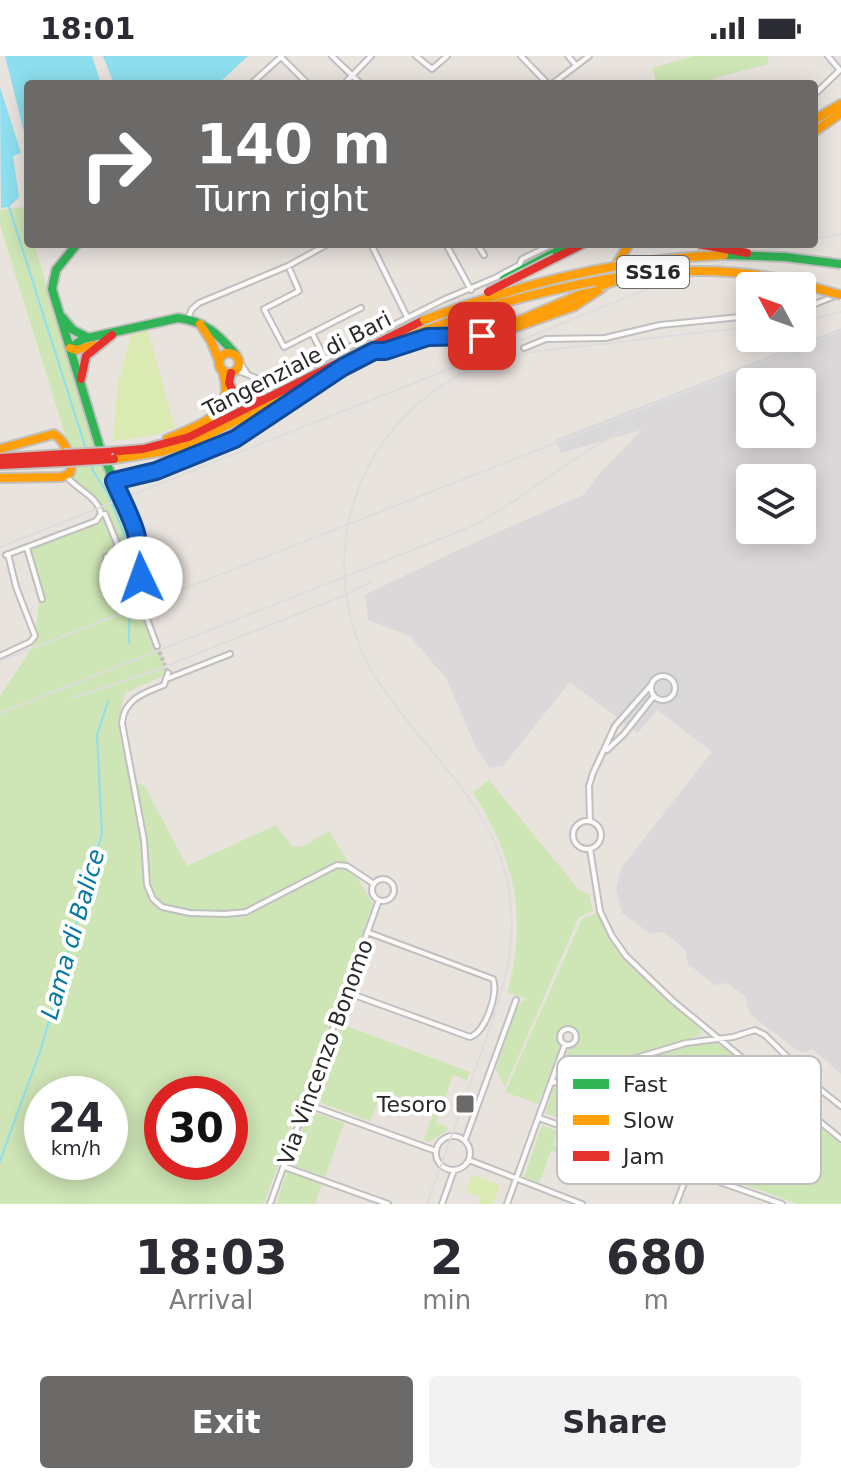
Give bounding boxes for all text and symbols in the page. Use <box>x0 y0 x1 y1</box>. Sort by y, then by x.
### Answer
text: 18:01 <box>40 11 136 46</box>
text: 140 m <box>196 111 391 176</box>
icon: right <box>64 112 168 216</box>
text: Turn right <box>196 178 368 219</box>
road number: SS16 <box>617 256 689 288</box>
north arrow <box>736 272 816 352</box>
map controls <box>736 272 816 544</box>
pin <box>448 302 516 370</box>
street label: Tangenziale di Bari <box>198 306 395 423</box>
icon: arrive <box>460 314 504 358</box>
button: search <box>736 368 816 448</box>
button: layers <box>736 464 816 544</box>
position arrow <box>99 536 183 620</box>
water label: Lama di Balice <box>35 846 111 1022</box>
street label: Via Vincenzo Bonomo <box>273 936 378 1168</box>
legend <box>557 1056 821 1184</box>
text: Fast <box>623 1072 668 1097</box>
speed limit sign: 30 <box>144 1076 248 1180</box>
place label: Tesoro <box>376 1092 447 1117</box>
marker: Tesoro <box>454 1093 476 1115</box>
text: 24 <box>48 1095 104 1141</box>
text: Slow <box>623 1108 675 1133</box>
text: km/h <box>51 1136 101 1160</box>
text: Jam <box>621 1144 664 1169</box>
text: 18:03 <box>135 1229 288 1285</box>
text: 2 <box>430 1229 463 1285</box>
text: 680 <box>606 1229 706 1285</box>
text: Arrival <box>169 1285 253 1315</box>
text: min <box>422 1285 471 1315</box>
text: m <box>643 1285 669 1315</box>
button: Exit <box>40 1376 413 1468</box>
button: Share <box>429 1376 801 1468</box>

